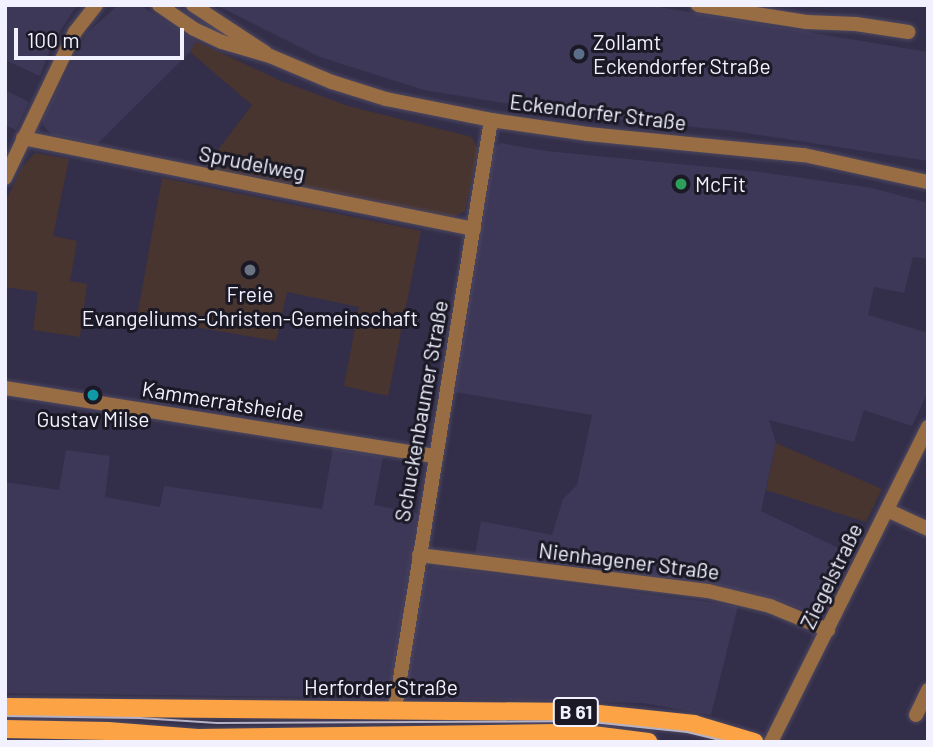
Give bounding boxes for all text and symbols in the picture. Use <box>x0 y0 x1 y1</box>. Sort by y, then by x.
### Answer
scale bar <box>18 14 187 58</box>
text: 100 m <box>27 27 80 52</box>
place label: Zollamt Eckendorfer Straße <box>593 29 771 79</box>
marker: Zollamt Eckendorfer Straße <box>571 46 587 62</box>
street label: Eckendorfer Straße <box>508 89 688 135</box>
street label: Sprudelweg <box>197 140 307 186</box>
place label: McFit <box>695 171 746 197</box>
marker: McFit <box>673 176 689 192</box>
marker: Freie Evangeliums-Christen-Gemeinschaft <box>242 262 258 278</box>
place label: Freie Evangeliums-Christen-Gemeinschaft <box>82 281 418 331</box>
street label: Schuckenbaumer Straße <box>389 298 453 524</box>
street label: Kammerratsheide <box>140 376 306 426</box>
marker: Gustav Milse <box>85 387 101 403</box>
place label: Gustav Milse <box>36 406 150 432</box>
street label: Ziegelstraße <box>795 519 867 633</box>
street label: Nienhagener Straße <box>537 537 721 585</box>
street label: Herforder Straße <box>304 674 458 700</box>
road number: B 61 <box>552 696 600 727</box>

